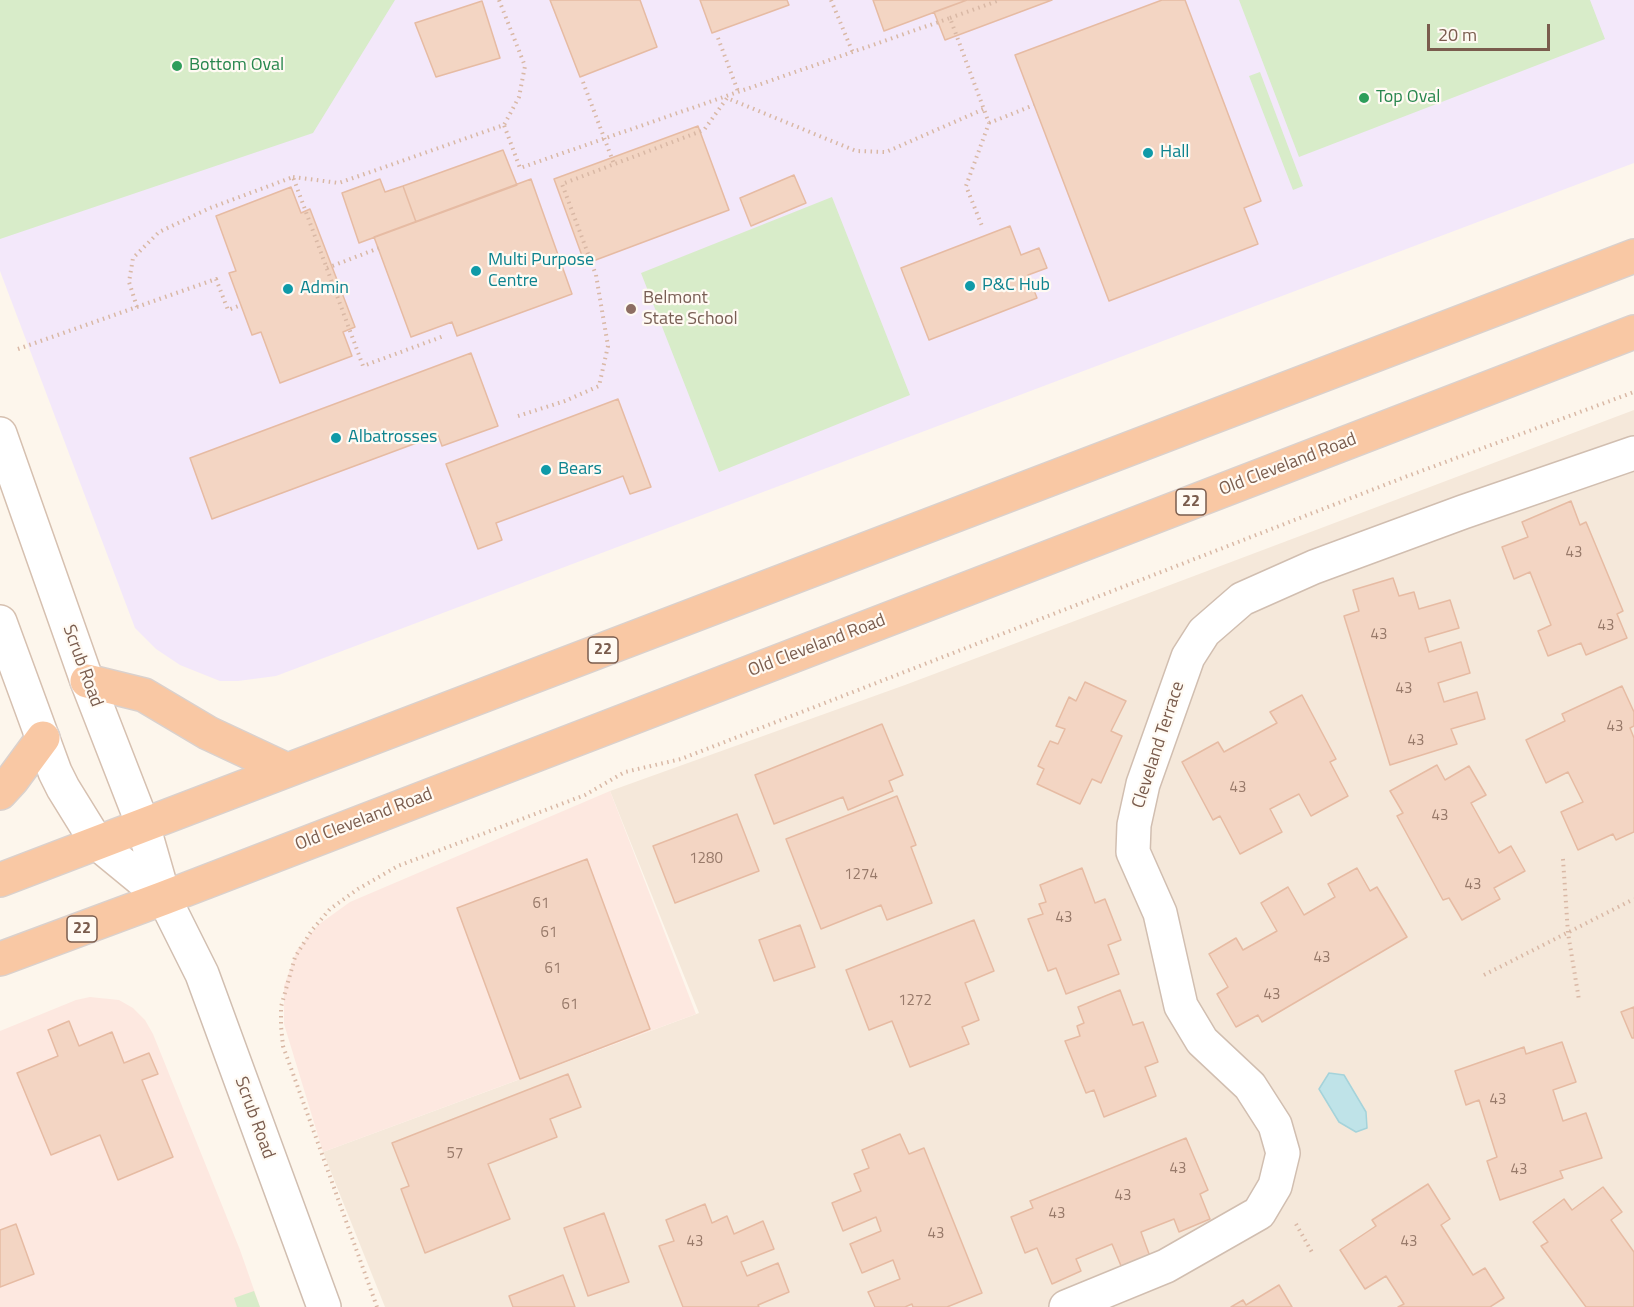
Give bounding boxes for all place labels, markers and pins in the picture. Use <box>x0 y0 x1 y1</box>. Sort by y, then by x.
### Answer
place label: Bottom Oval <box>189 55 284 77</box>
marker: Bottom Oval <box>170 59 184 73</box>
place label: Top Oval <box>1376 87 1440 109</box>
marker: Top Oval <box>1357 91 1371 105</box>
place label: Hall <box>1160 142 1189 164</box>
marker: Hall <box>1141 146 1155 160</box>
place label: Multi Purpose Centre <box>488 250 594 292</box>
marker: Multi Purpose Centre <box>469 264 483 278</box>
place label: P&C Hub <box>982 275 1050 297</box>
place label: Admin <box>300 278 349 300</box>
marker: P&C Hub <box>963 279 977 293</box>
marker: Admin <box>281 282 295 296</box>
place label: Belmont State School <box>643 288 738 330</box>
marker: Belmont State School <box>624 302 638 316</box>
place label: Albatrosses <box>348 427 437 449</box>
marker: Albatrosses <box>329 431 343 445</box>
place label: Bears <box>558 459 602 481</box>
marker: Bears <box>539 463 553 477</box>

